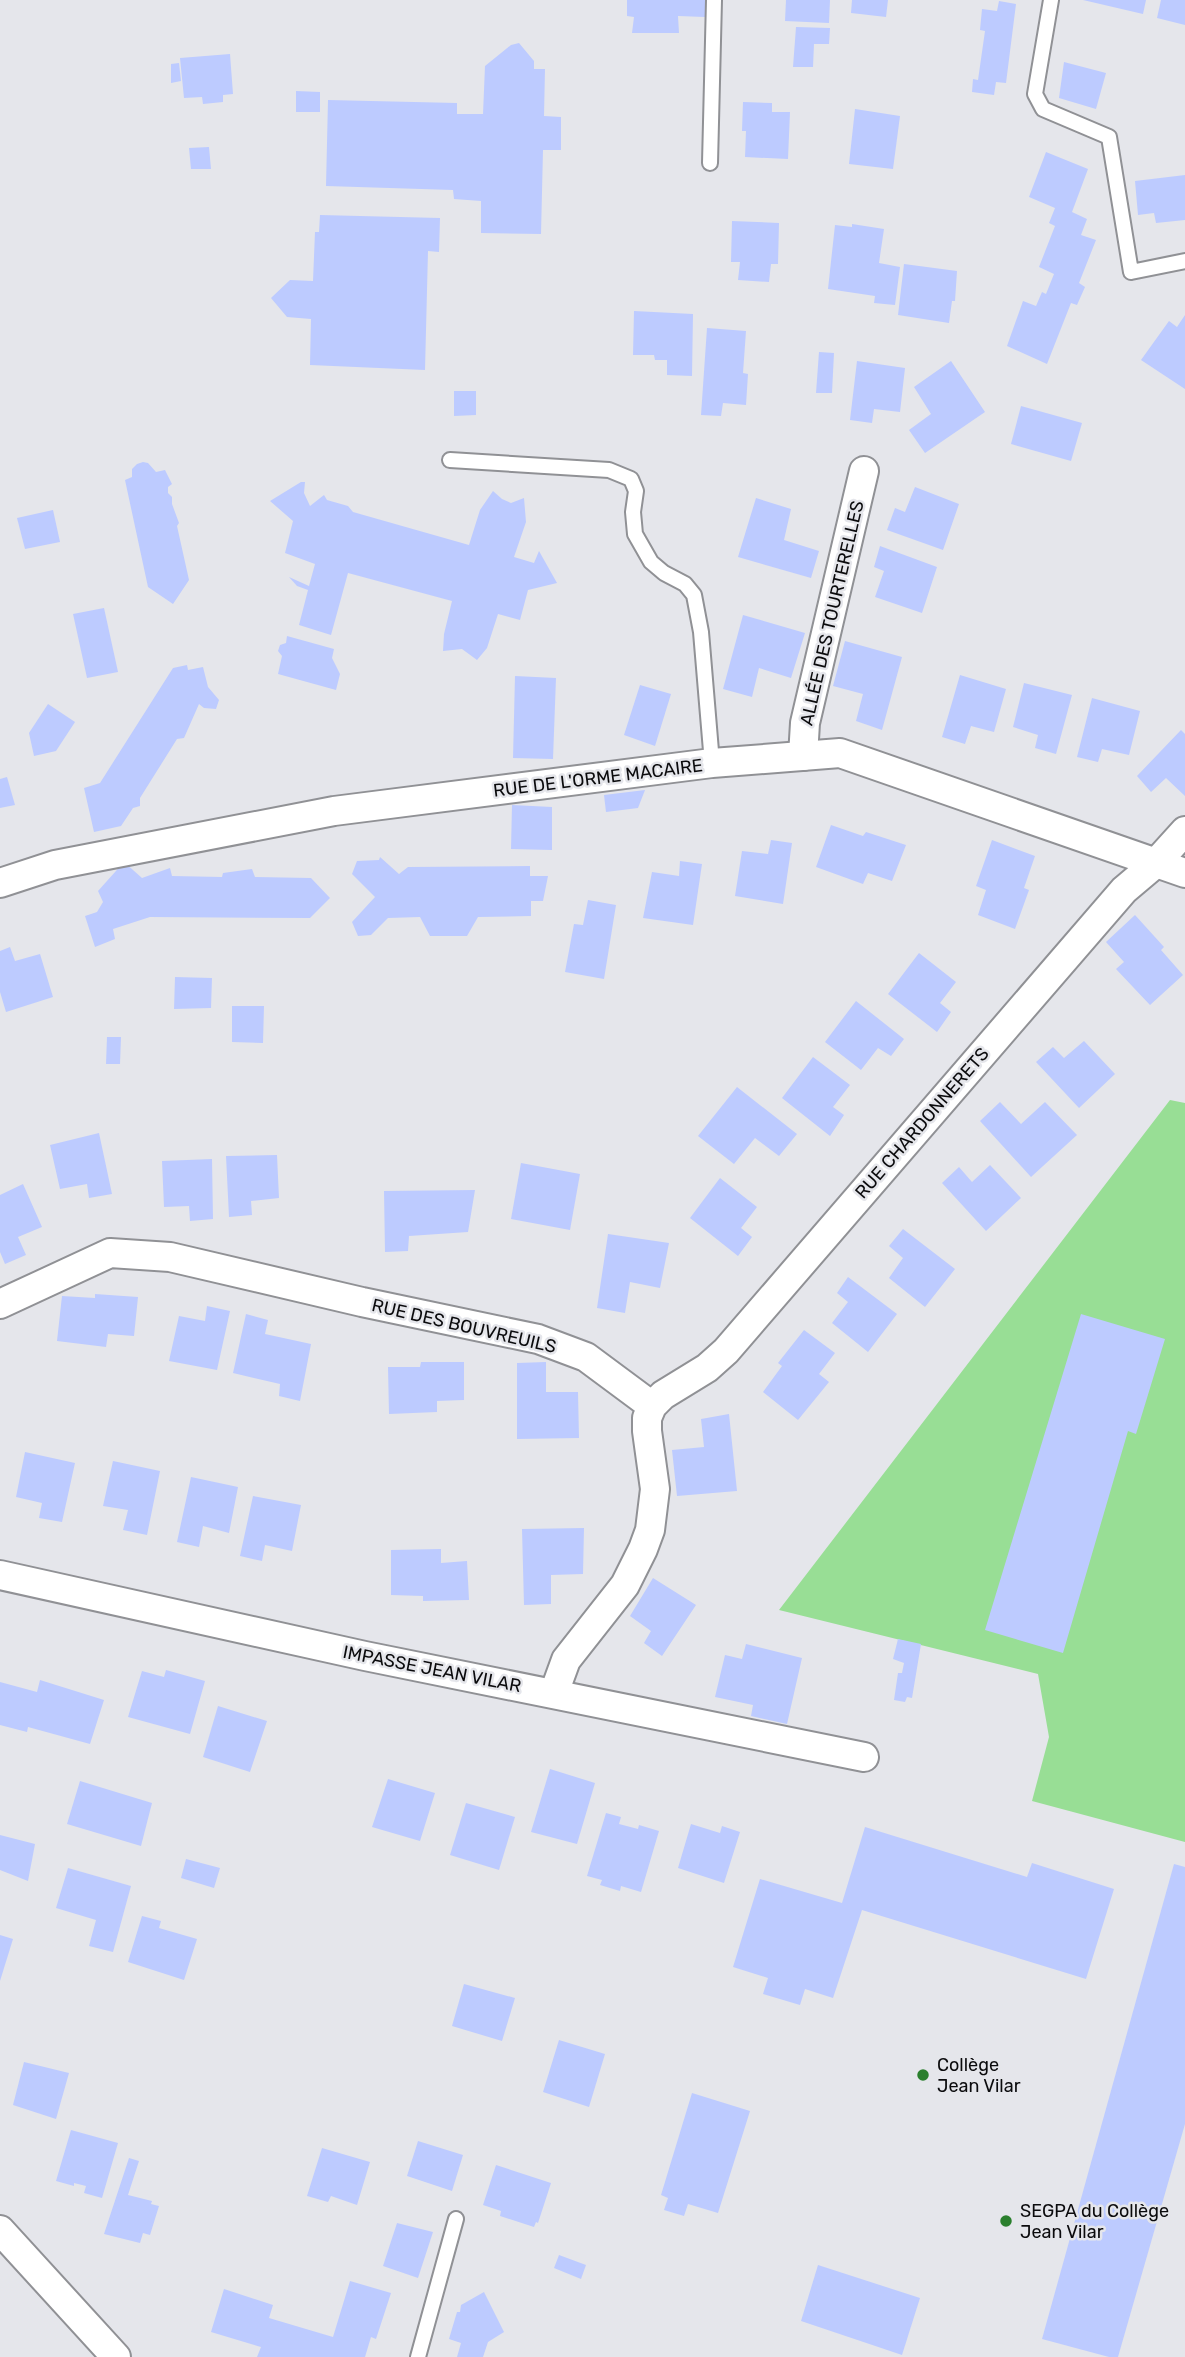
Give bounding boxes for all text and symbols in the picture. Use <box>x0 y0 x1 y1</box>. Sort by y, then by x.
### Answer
street label: ALLÉE DES TOURTERELLES <box>795 498 869 728</box>
street label: RUE DE L'ORME MACAIRE <box>492 754 704 802</box>
street label: RUE CHARDONNERETS <box>850 1043 994 1203</box>
street label: RUE DES BOUVREUILS <box>370 1294 558 1358</box>
street label: IMPASSE JEAN VILAR <box>341 1641 523 1697</box>
place label: Collège Jean Vilar <box>937 2054 1021 2097</box>
marker: Collège Jean Vilar <box>915 2067 931 2083</box>
place label: SEGPA du Collège Jean Vilar <box>1020 2200 1169 2243</box>
marker: SEGPA du Collège Jean Vilar <box>998 2213 1014 2229</box>

